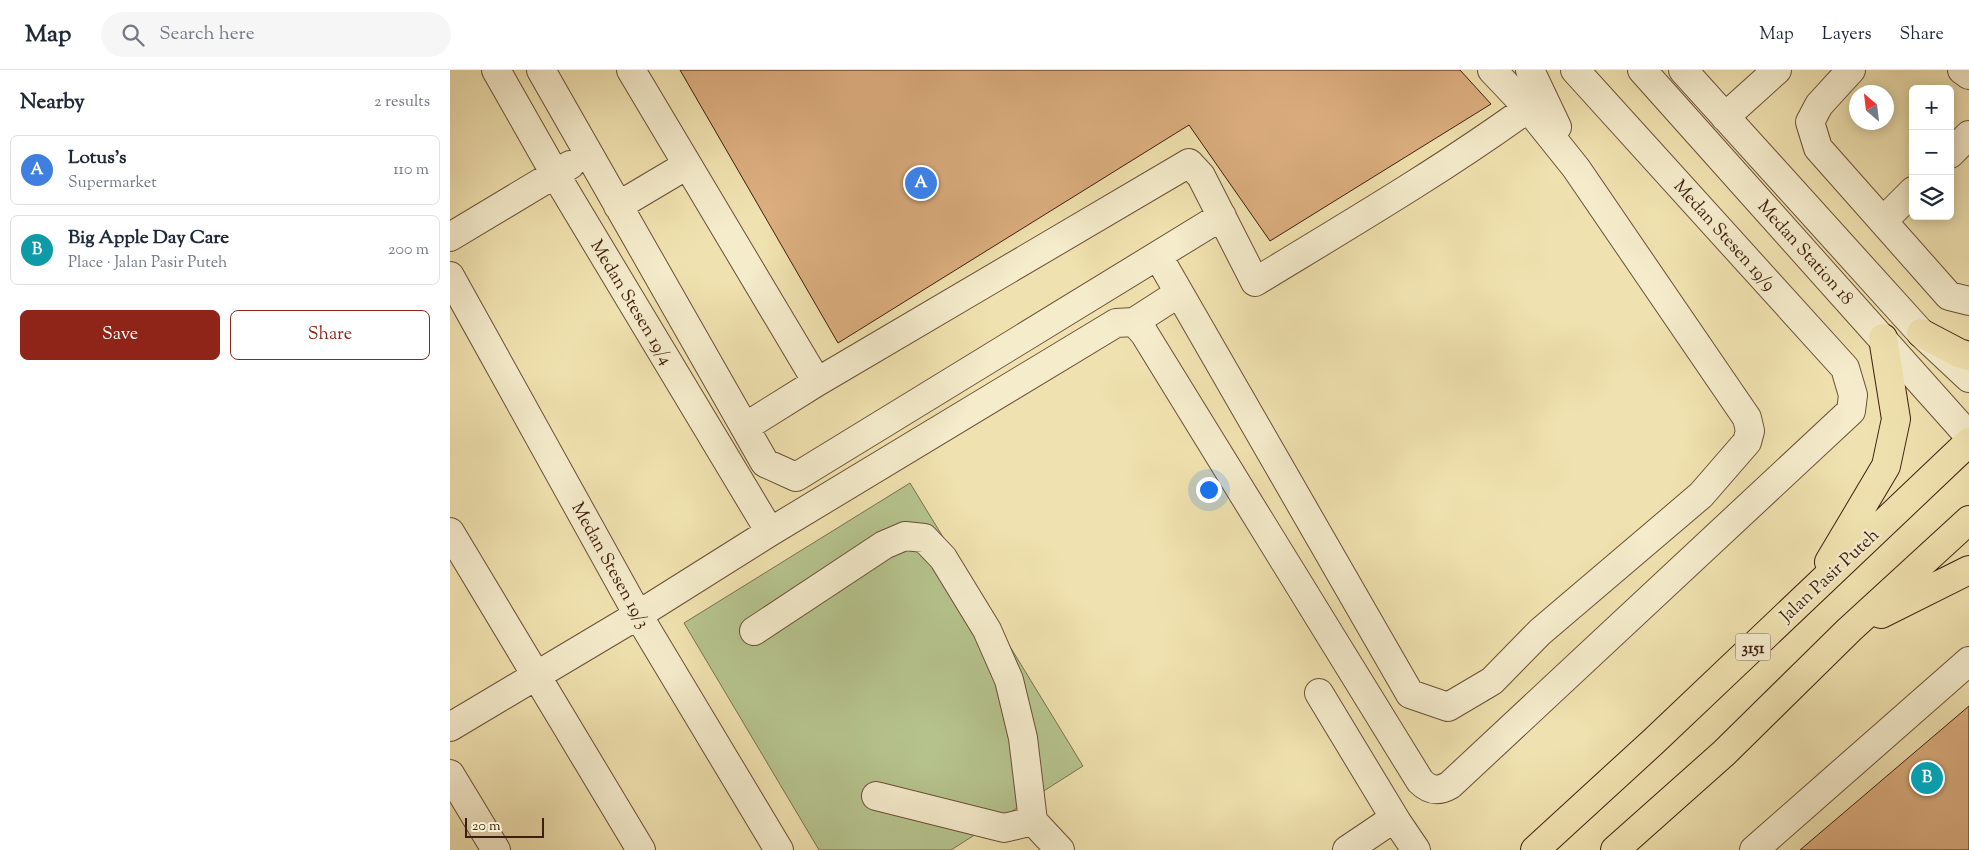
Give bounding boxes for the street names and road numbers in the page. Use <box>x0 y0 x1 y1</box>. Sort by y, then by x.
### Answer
street label: Medan Stesen 19/9 <box>1666 175 1781 298</box>
street label: Medan Station 18 <box>1750 195 1859 312</box>
street label: Medan Stesen 19/4 <box>583 235 678 371</box>
street label: Medan Stesen 19/3 <box>564 498 655 634</box>
street label: Jalan Pasir Puteh <box>1774 523 1886 630</box>
road number: 3151 <box>1736 634 1770 660</box>

